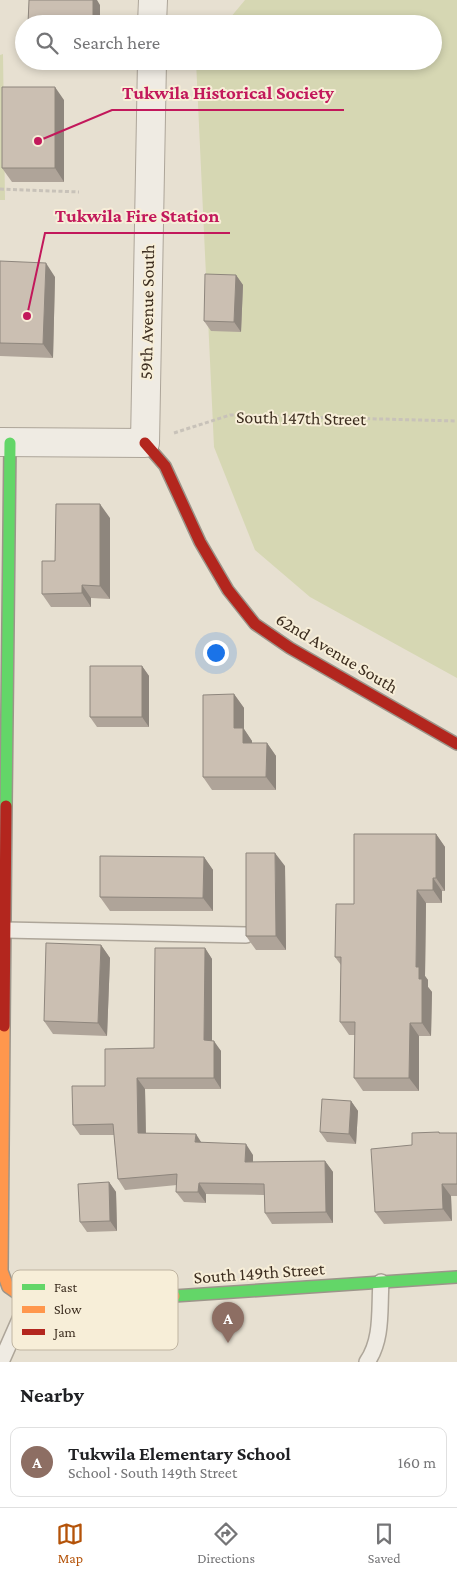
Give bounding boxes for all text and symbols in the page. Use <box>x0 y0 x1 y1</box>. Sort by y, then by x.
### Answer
search box <box>15 15 442 70</box>
icon: search <box>33 29 61 57</box>
text: Search here <box>73 32 160 53</box>
callout: Tukwila Historical Society <box>112 76 344 110</box>
text: Tukwila Historical Society <box>122 82 335 103</box>
callout: Tukwila Fire Station <box>45 199 230 233</box>
text: Tukwila Fire Station <box>55 205 219 226</box>
street label: 59th Avenue South <box>136 244 158 380</box>
street label: South 147th Street <box>236 407 367 429</box>
street label: 62nd Avenue South <box>272 609 402 697</box>
your location <box>203 640 229 666</box>
street label: South 149th Street <box>193 1258 326 1288</box>
legend <box>12 1270 178 1350</box>
text: Fast <box>54 1279 78 1295</box>
text: Slow <box>54 1301 82 1317</box>
pin: A <box>212 1302 244 1343</box>
text: Jam <box>52 1324 76 1340</box>
text: Nearby <box>20 1383 84 1407</box>
text: Tukwila Elementary School <box>68 1443 291 1464</box>
text: A <box>32 1454 42 1471</box>
text: 160 m <box>398 1454 436 1471</box>
text: School · South 149th Street <box>68 1464 237 1481</box>
tab: Map <box>56 1520 84 1566</box>
tab: Directions <box>197 1520 255 1566</box>
tab: Saved <box>368 1520 401 1566</box>

